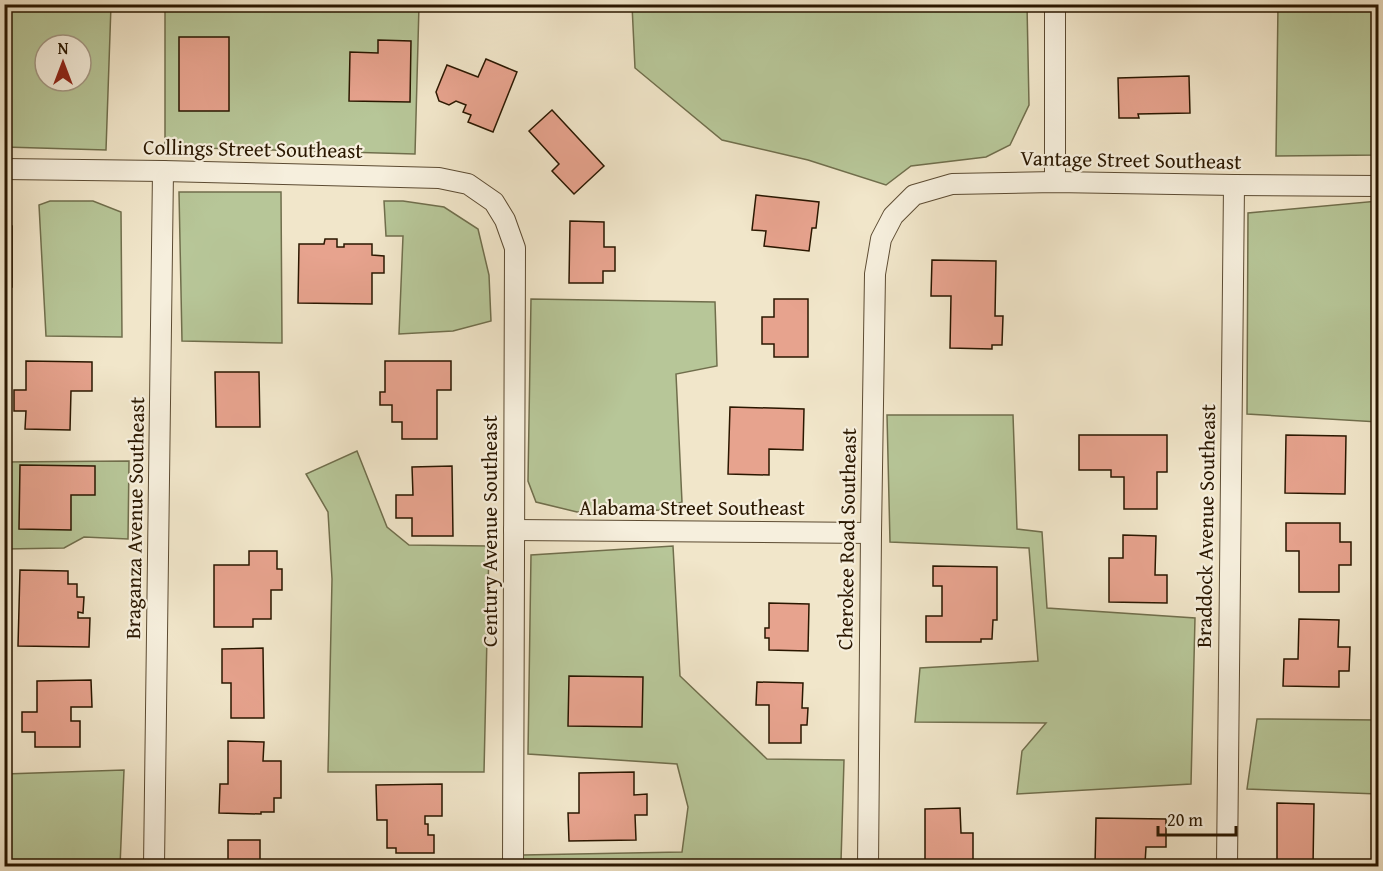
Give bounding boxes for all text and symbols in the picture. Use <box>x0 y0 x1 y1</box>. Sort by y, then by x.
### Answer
north arrow <box>33 33 93 93</box>
text: N <box>58 36 69 60</box>
street label: Collings Street Southeast <box>143 131 364 166</box>
street label: Vantage Street Southeast <box>1020 142 1243 177</box>
street label: Braganza Avenue Southeast <box>117 396 152 639</box>
street label: Braddock Avenue Southeast <box>1188 403 1223 648</box>
street label: Century Avenue Southeast <box>474 415 505 647</box>
street label: Cherokee Road Southeast <box>829 427 864 650</box>
street label: Alabama Street Southeast <box>579 492 806 523</box>
scale bar <box>1158 799 1236 837</box>
text: 20 m <box>1167 806 1203 833</box>

